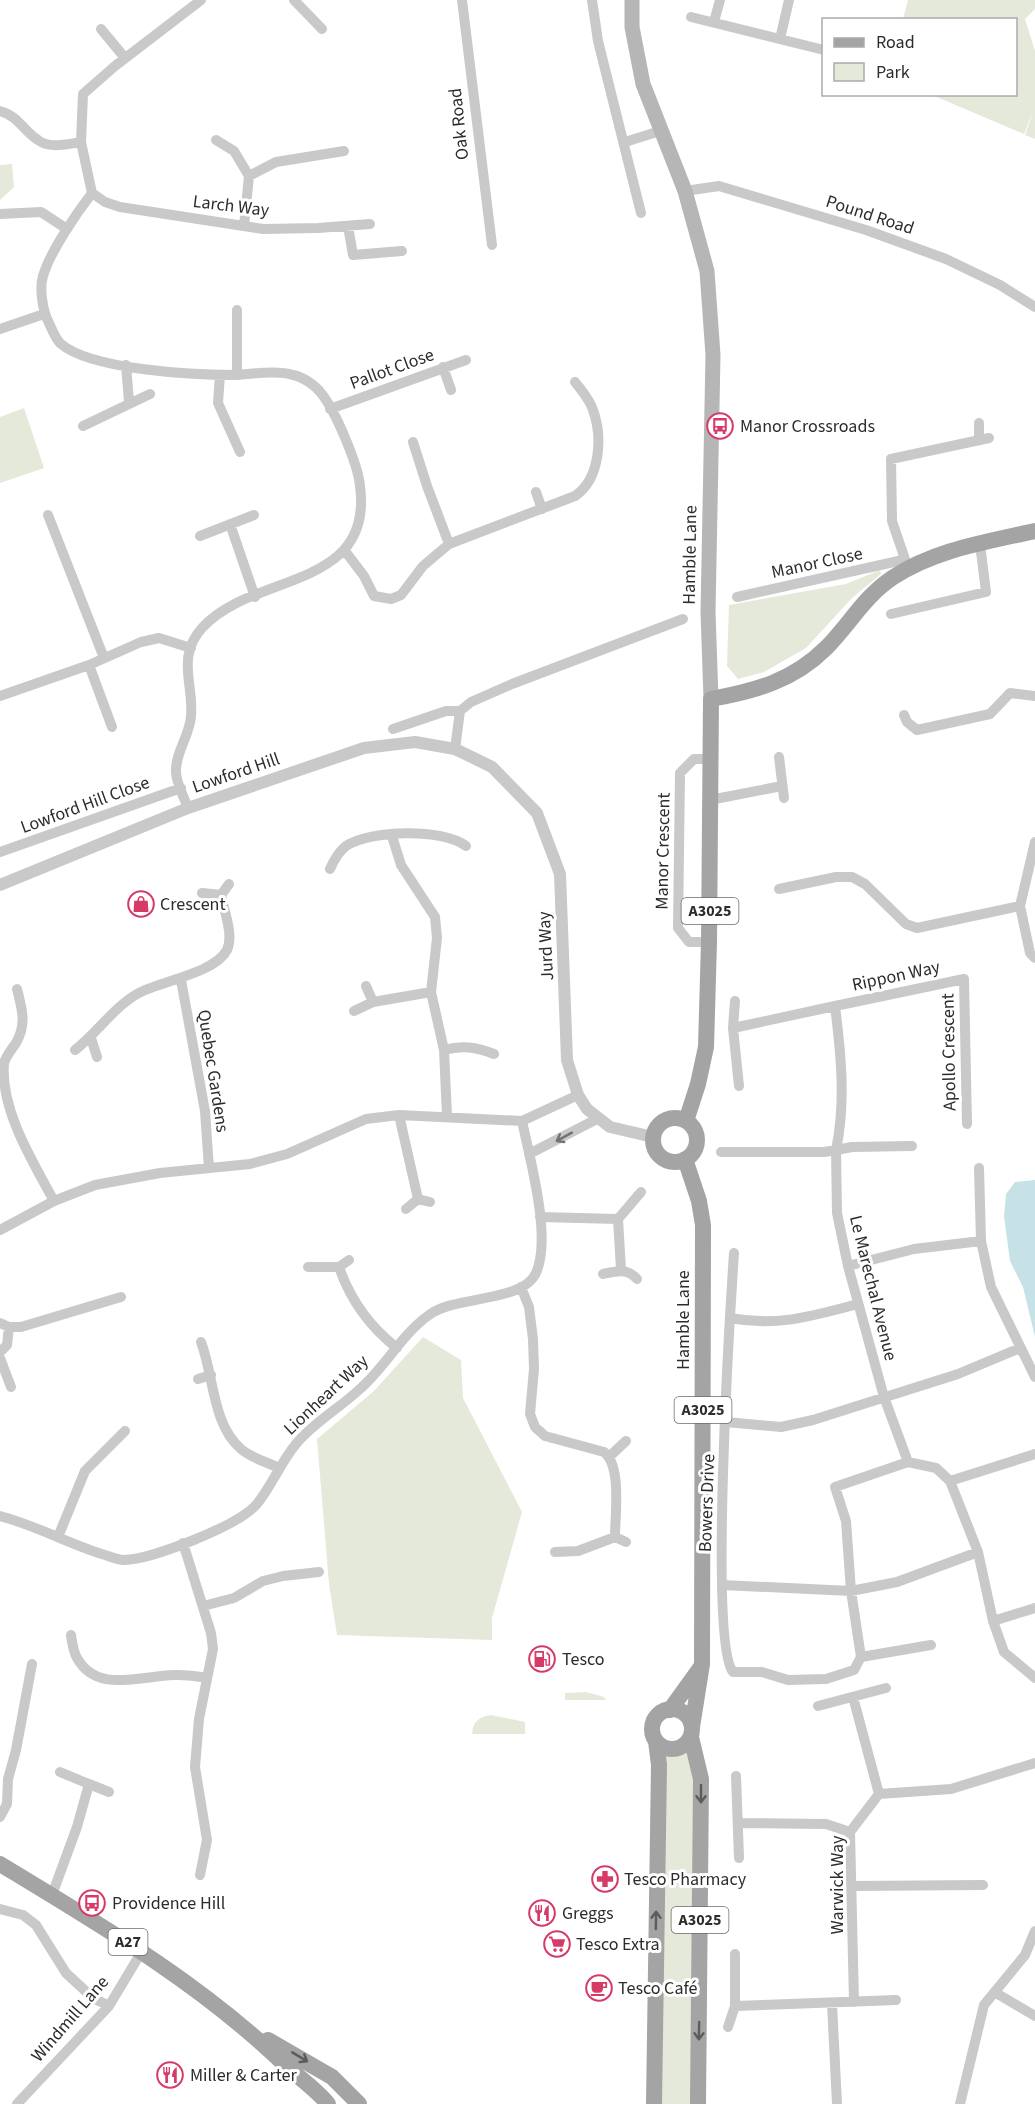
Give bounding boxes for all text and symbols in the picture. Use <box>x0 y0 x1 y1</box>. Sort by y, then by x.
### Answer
legend <box>822 18 1017 96</box>
text: Road <box>876 30 915 55</box>
text: Park <box>876 60 910 85</box>
street label: Oak Road <box>443 87 475 161</box>
street label: Larch Way <box>191 189 271 223</box>
street label: Pound Road <box>823 189 917 241</box>
street label: Pallot Close <box>346 342 438 396</box>
bus stop icon: Manor Crossroads <box>705 411 735 441</box>
place label: Manor Crossroads <box>740 414 875 439</box>
street label: Hamble Lane <box>677 505 703 605</box>
street label: Manor Close <box>769 541 865 585</box>
street label: Lowford Hill <box>189 746 283 800</box>
street label: Lowford Hill Close <box>17 770 153 840</box>
street label: Manor Crescent <box>649 792 677 910</box>
shop icon: Crescent <box>126 889 156 919</box>
place label: Crescent <box>160 892 226 917</box>
road number: A3025 <box>682 898 738 924</box>
street label: Jurd Way <box>532 910 560 981</box>
street label: Rippon Way <box>850 954 943 997</box>
street label: Apollo Crescent <box>935 993 963 1111</box>
street label: Quebec Gardens <box>191 1008 235 1134</box>
one-way arrow <box>555 1132 572 1144</box>
street label: Le Marechal Avenue <box>843 1213 903 1363</box>
street label: Hamble Lane <box>671 1270 696 1370</box>
street label: Lionheart Way <box>278 1349 374 1441</box>
road number: A3025 <box>674 1397 732 1423</box>
street label: Bowers Drive <box>693 1453 721 1553</box>
fuel station icon: Tesco <box>527 1644 557 1674</box>
place label: Tesco <box>562 1647 605 1672</box>
one-way arrow <box>695 1783 707 1803</box>
street label: Warwick Way <box>825 1835 850 1934</box>
pharmacy icon: Tesco Pharmacy <box>590 1864 620 1894</box>
place label: Tesco Pharmacy <box>624 1867 747 1892</box>
bus stop icon: Providence Hill <box>77 1888 107 1918</box>
place label: Providence Hill <box>112 1891 225 1916</box>
restaurant icon: Greggs <box>527 1898 557 1928</box>
place label: Greggs <box>562 1901 614 1926</box>
road number: A3025 <box>672 1907 728 1933</box>
one-way arrow <box>651 1910 662 1930</box>
road number: A27 <box>108 1929 148 1955</box>
supermarket icon: Tesco Extra <box>542 1929 572 1959</box>
place label: Tesco Extra <box>576 1932 660 1957</box>
street label: Windmill Lane <box>25 1970 115 2068</box>
cafe icon: Tesco Café <box>584 1973 614 2003</box>
place label: Tesco Café <box>618 1976 698 2001</box>
one-way arrow <box>693 2020 705 2040</box>
one-way arrow <box>291 2052 308 2064</box>
restaurant icon: Miller & Carter <box>155 2060 185 2090</box>
place label: Miller & Carter <box>190 2063 297 2088</box>

